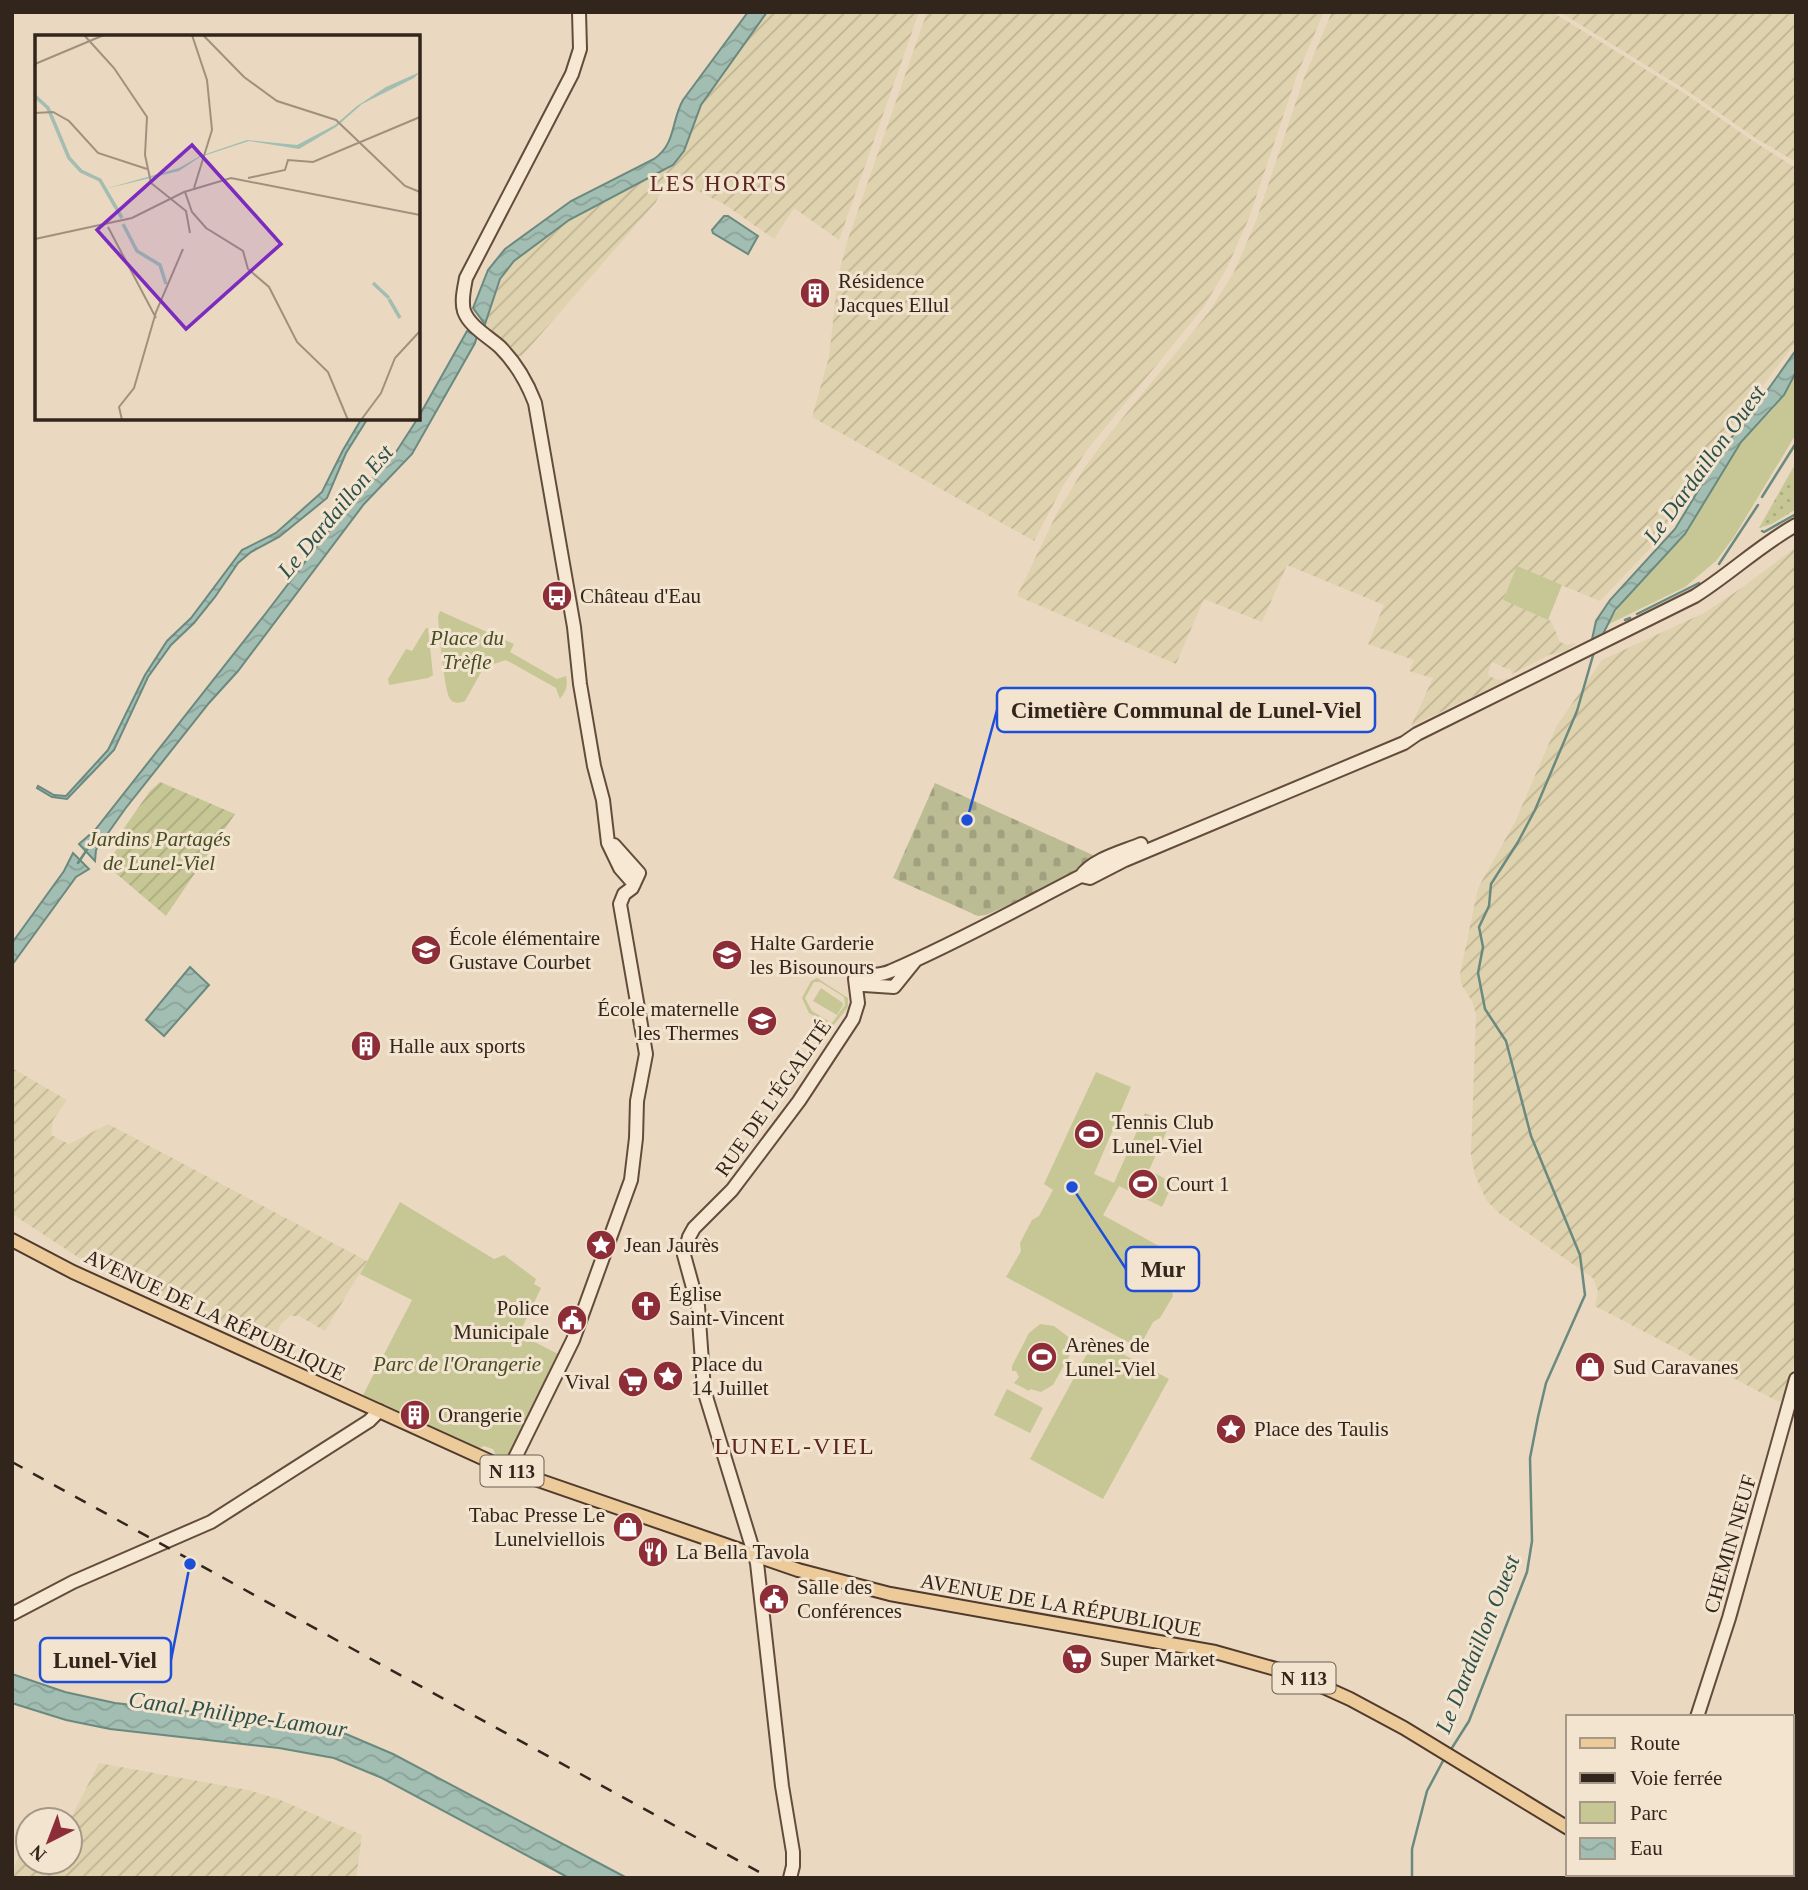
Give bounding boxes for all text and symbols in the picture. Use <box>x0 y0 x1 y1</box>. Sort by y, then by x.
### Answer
inset map <box>35 35 420 420</box>
district label: LES HORTS <box>650 171 788 196</box>
place label: Résidence Jacques Ellul <box>838 269 950 317</box>
building icon: Résidence Jacques Ellul <box>798 276 832 310</box>
water label: Le Dardaillon Ouest <box>1638 380 1771 549</box>
water label: Le Dardaillon Est <box>272 440 398 583</box>
bus stop icon: Château d'Eau <box>540 579 574 613</box>
place label: Château d'Eau <box>580 584 701 608</box>
park label: Place du Trèfle <box>429 626 504 674</box>
callout: Cimetière Communal de Lunel-Viel <box>997 688 1375 732</box>
text: Cimetière Communal de Lunel-Viel <box>1011 698 1361 723</box>
park label: Jardins Partagés de Lunel-Viel <box>87 827 231 875</box>
place label: École élémentaire Gustave Courbet <box>449 926 600 974</box>
place label: Halte Garderie les Bisounours <box>750 931 874 979</box>
school or university icon: École élémentaire Gustave Courbet <box>409 933 443 967</box>
school or university icon: Halte Garderie les Bisounours <box>710 938 744 972</box>
place label: École maternelle les Thermes <box>597 997 739 1045</box>
school or university icon: École maternelle les Thermes <box>745 1004 779 1038</box>
street label: RUE DE L'ÉGALITÉ <box>710 1015 836 1181</box>
building icon: Halle aux sports <box>349 1029 383 1063</box>
place label: Halle aux sports <box>389 1034 525 1058</box>
place label: Tennis Club Lunel-Viel <box>1112 1110 1214 1158</box>
sports icon: Tennis Club Lunel-Viel <box>1072 1117 1106 1151</box>
sports icon: Court 1 <box>1126 1167 1160 1201</box>
place label: Court 1 <box>1166 1172 1230 1196</box>
place icon: Jean Jaurès <box>584 1228 618 1262</box>
place label: Jean Jaurès <box>624 1233 719 1257</box>
street label: AVENUE DE LA RÉPUBLIQUE <box>81 1244 349 1386</box>
callout: Mur <box>1126 1247 1199 1291</box>
text: Mur <box>1141 1257 1185 1282</box>
place label: Église Saint-Vincent <box>669 1282 785 1330</box>
church icon: Église Saint-Vincent <box>629 1289 663 1323</box>
place label: Police Municipale <box>453 1296 549 1344</box>
public building icon: Police Municipale <box>555 1303 589 1337</box>
place label: Arènes de Lunel-Viel <box>1065 1333 1156 1381</box>
sports icon: Arènes de Lunel-Viel <box>1025 1340 1059 1374</box>
shop icon: Sud Caravanes <box>1573 1350 1607 1384</box>
park label: Parc de l'Orangerie <box>372 1352 541 1376</box>
place label: Place du 14 Juillet <box>691 1352 769 1400</box>
place label: Sud Caravanes <box>1613 1355 1738 1379</box>
place icon: Place du 14 Juillet <box>651 1359 685 1393</box>
supermarket icon: Vival <box>616 1365 650 1399</box>
place label: Vival <box>565 1370 610 1394</box>
building icon: Orangerie <box>398 1398 432 1432</box>
place label: Orangerie <box>438 1403 522 1427</box>
place icon: Place des Taulis <box>1214 1412 1248 1446</box>
place label: Place des Taulis <box>1254 1417 1389 1441</box>
district label: LUNEL-VIEL <box>714 1433 876 1459</box>
road number: N 113 <box>480 1456 544 1486</box>
street label: CHEMIN NEUF <box>1699 1472 1761 1616</box>
place label: Tabac Presse Le Lunelviellois <box>469 1503 605 1551</box>
shop icon: Tabac Presse Le Lunelviellois <box>611 1510 645 1544</box>
restaurant icon: La Bella Tavola <box>636 1535 670 1569</box>
place label: La Bella Tavola <box>676 1540 810 1564</box>
water label: Le Dardaillon Ouest <box>1430 1551 1525 1738</box>
street label: AVENUE DE LA RÉPUBLIQUE <box>919 1568 1203 1642</box>
place label: Salle des Conférences <box>797 1575 902 1623</box>
public building icon: Salle des Conférences <box>757 1582 791 1616</box>
callout: Lunel-Viel <box>40 1638 171 1682</box>
supermarket icon: Super Market <box>1060 1642 1094 1676</box>
place label: Super Market <box>1100 1647 1215 1671</box>
text: Lunel-Viel <box>53 1648 157 1673</box>
road number: N 113 <box>1272 1662 1336 1694</box>
water label: Canal Philippe-Lamour <box>127 1687 350 1742</box>
legend <box>1566 1715 1794 1876</box>
text: Route <box>1630 1731 1680 1755</box>
text: Voie ferrée <box>1630 1766 1722 1790</box>
text: Parc <box>1630 1801 1667 1825</box>
north arrow <box>14 1806 84 1876</box>
text: Eau <box>1630 1836 1663 1860</box>
text: N <box>26 1841 50 1866</box>

